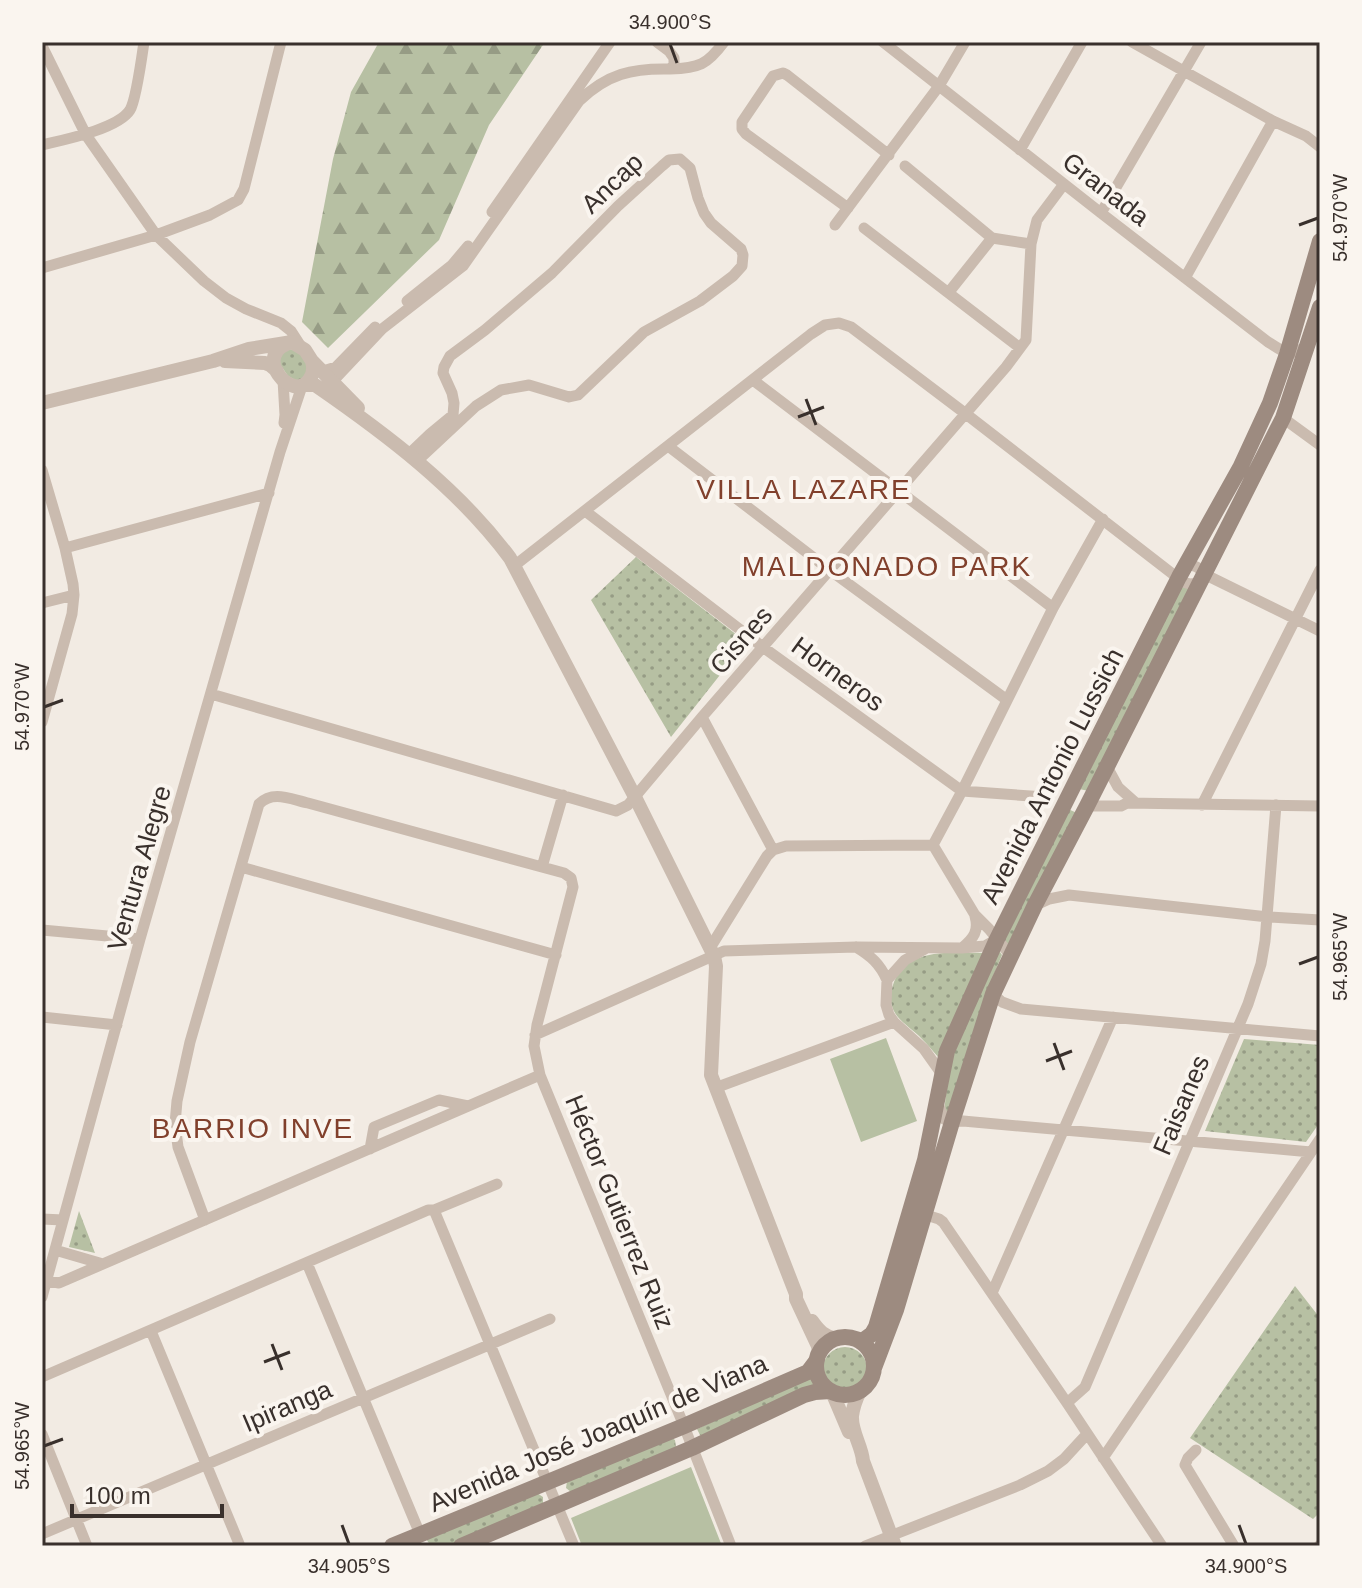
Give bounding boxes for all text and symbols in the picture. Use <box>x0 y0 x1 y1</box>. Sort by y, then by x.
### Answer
text: 34.900°S <box>629 11 711 33</box>
street label: Granada <box>1057 146 1156 232</box>
street label: Ancap <box>575 147 649 219</box>
text: 54.970°W <box>1329 174 1351 262</box>
district label: VILLA LAZARE <box>696 474 912 505</box>
district label: MALDONADO PARK <box>742 551 1032 582</box>
street label: Cisnes <box>704 600 778 680</box>
street label: Horneros <box>786 630 890 718</box>
street label: Avenida Antonio Lussich <box>974 643 1130 909</box>
text: 54.970°W <box>11 663 33 751</box>
street label: Ventura Alegre <box>101 782 177 954</box>
text: 54.965°W <box>1329 913 1351 1001</box>
street label: Faisanes <box>1147 1051 1215 1159</box>
street label: Héctor Gutierrez Ruiz <box>559 1090 681 1334</box>
district label: BARRIO INVE <box>152 1113 354 1144</box>
street label: Avenida José Joaquín de Viana <box>424 1348 772 1518</box>
street label: Ipiranga <box>238 1374 337 1438</box>
text: 54.965°W <box>11 1402 33 1490</box>
scale bar <box>72 1468 222 1518</box>
text: 100 m <box>84 1482 151 1509</box>
text: 34.905°S <box>308 1555 390 1577</box>
text: 34.900°S <box>1205 1555 1287 1577</box>

